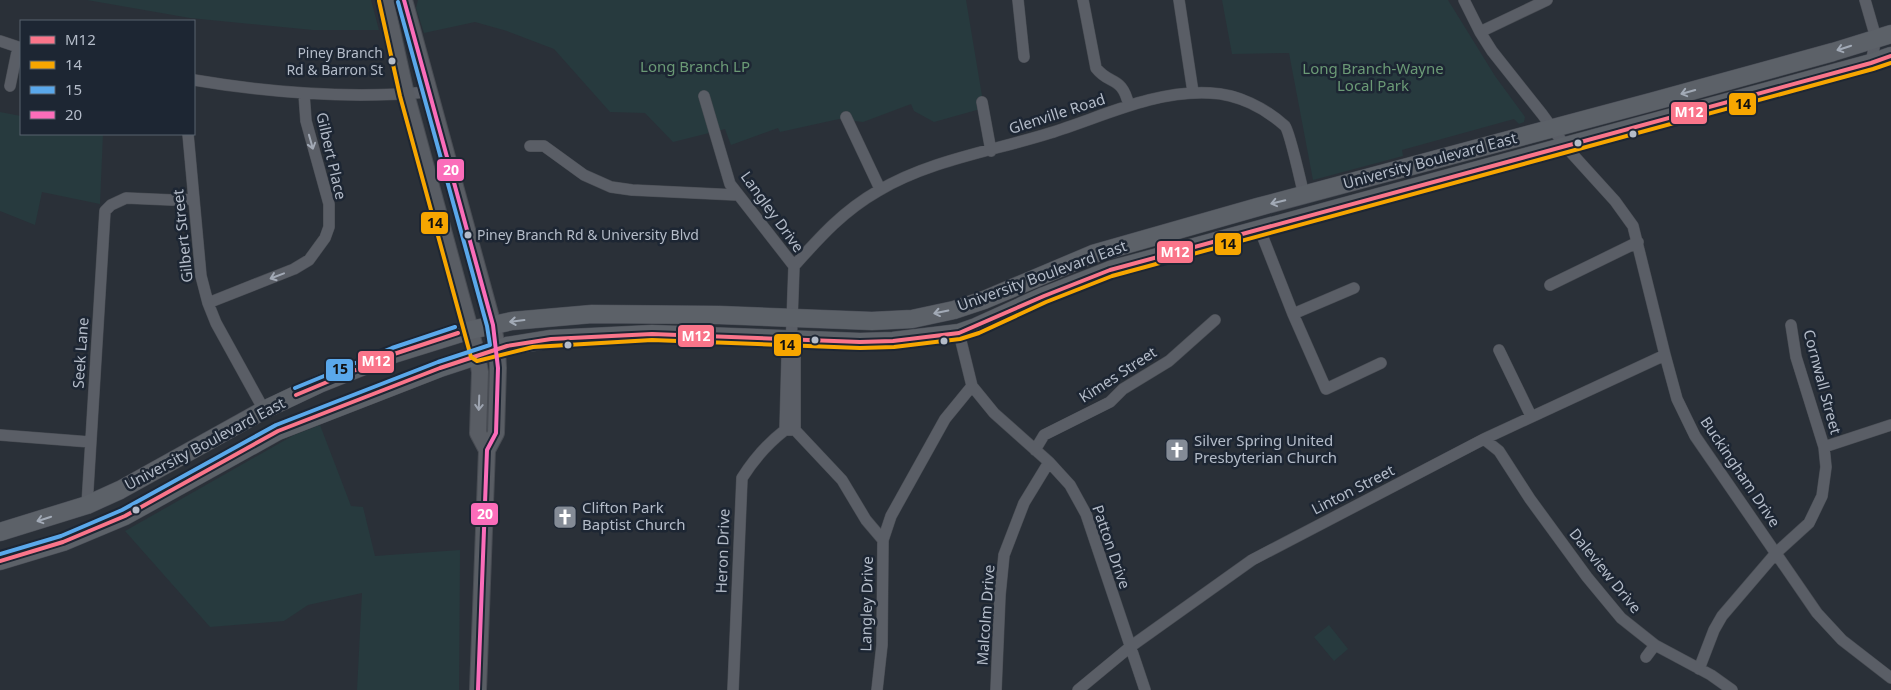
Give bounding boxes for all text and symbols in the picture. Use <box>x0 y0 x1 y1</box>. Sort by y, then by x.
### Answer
legend <box>20 20 195 135</box>
text: M12 <box>65 29 96 49</box>
place label: Piney Branch Rd & Barron St <box>286 43 383 79</box>
one-way arrow <box>1837 44 1853 53</box>
text: 14 <box>65 54 83 74</box>
marker: Piney Branch Rd & Barron St <box>387 56 397 66</box>
park label: Long Branch LP <box>640 56 750 76</box>
park label: Long Branch-Wayne Local Park <box>1302 58 1444 95</box>
text: 15 <box>65 79 82 99</box>
one-way arrow <box>1680 87 1696 97</box>
street label: Glenville Road <box>1006 88 1107 138</box>
line badge: 14 <box>1728 92 1757 116</box>
text: 14 <box>1735 94 1751 113</box>
line badge: M12 <box>1670 101 1708 125</box>
text: M12 <box>1674 102 1704 121</box>
text: 20 <box>65 104 82 124</box>
street label: Gilbert Place <box>312 110 352 201</box>
street label: University Boulevard East <box>1341 127 1519 193</box>
unlabelled marker <box>1628 129 1638 139</box>
one-way arrow <box>307 133 317 149</box>
unlabelled marker <box>1573 138 1583 148</box>
line badge: 20 <box>436 158 465 182</box>
text: 20 <box>443 160 459 179</box>
street label: Langley Drive <box>737 167 809 256</box>
street label: Gilbert Street <box>167 188 197 284</box>
one-way arrow <box>1270 198 1286 207</box>
line badge: 14 <box>420 211 449 235</box>
text: 14 <box>427 213 443 232</box>
place label: Piney Branch Rd & University Blvd <box>477 225 699 244</box>
marker: Piney Branch Rd & University Blvd <box>463 230 473 240</box>
line badge: 14 <box>1214 232 1242 256</box>
text: 14 <box>1220 234 1236 253</box>
street label: University Boulevard East <box>954 235 1130 315</box>
line badge: M12 <box>1156 240 1194 264</box>
text: M12 <box>1160 242 1190 261</box>
one-way arrow <box>270 272 285 281</box>
one-way arrow <box>933 308 949 318</box>
one-way arrow <box>510 316 526 326</box>
street label: Seek Lane <box>68 317 92 389</box>
line badge: M12 <box>677 324 715 348</box>
text: M12 <box>681 326 711 345</box>
street label: Cornwall Street <box>1799 327 1847 437</box>
line badge: 14 <box>773 333 802 357</box>
text: 14 <box>779 335 795 354</box>
unlabelled marker <box>810 335 820 345</box>
unlabelled marker <box>939 336 949 346</box>
unlabelled marker <box>563 340 573 350</box>
street label: Kimes Street <box>1075 341 1161 407</box>
line badge: M12 <box>357 350 395 374</box>
text: M12 <box>361 351 391 370</box>
line badge: 15 <box>325 358 354 382</box>
text: 15 <box>332 359 348 378</box>
street label: University Boulevard East <box>121 392 289 494</box>
one-way arrow <box>474 394 484 411</box>
street label: Buckingham Drive <box>1696 412 1785 531</box>
place label: Silver Spring United Presbyterian Church <box>1194 430 1337 467</box>
church icon: Silver Spring United Presbyterian Church <box>1164 437 1190 463</box>
street label: Linton Street <box>1308 459 1398 519</box>
place label: Clifton Park Baptist Church <box>582 497 686 534</box>
line badge: 20 <box>470 502 499 526</box>
street label: Patton Drive <box>1088 502 1136 591</box>
text: 20 <box>477 504 493 523</box>
church icon: Clifton Park Baptist Church <box>552 504 578 530</box>
unlabelled marker <box>131 505 141 515</box>
street label: Heron Drive <box>711 508 733 594</box>
one-way arrow <box>36 515 52 524</box>
street label: Daleview Drive <box>1565 524 1646 617</box>
street label: Langley Drive <box>855 556 877 652</box>
street label: Malcolm Drive <box>972 564 999 666</box>

